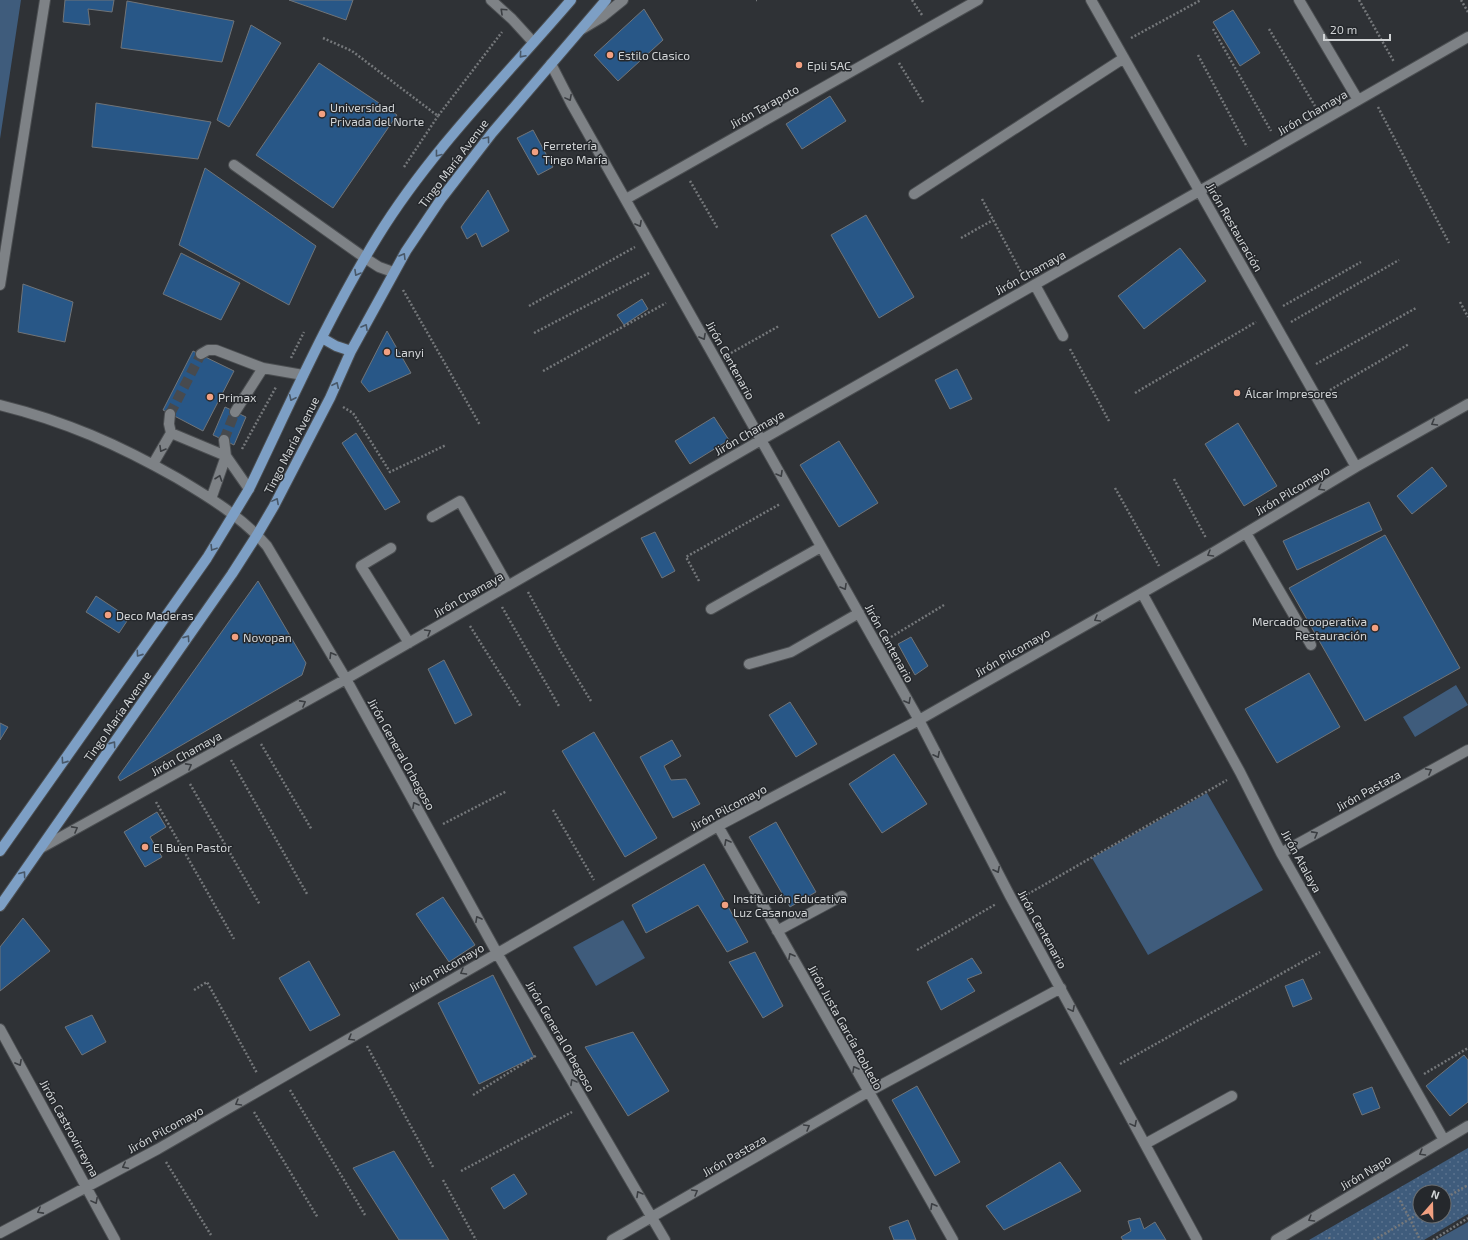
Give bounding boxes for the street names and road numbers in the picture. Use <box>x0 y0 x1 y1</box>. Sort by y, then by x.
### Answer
street label: Jirón Tarapoto <box>727 81 801 131</box>
street label: Jirón Chamaya <box>1274 86 1350 138</box>
street label: Tingo María Avenue <box>415 116 491 210</box>
street label: Jirón Restauración <box>1204 180 1266 274</box>
street label: Jirón Chamaya <box>992 247 1068 297</box>
street label: Jirón Centenario <box>704 318 758 402</box>
street label: Tingo María Avenue <box>260 394 322 496</box>
street label: Jirón Chamaya <box>711 406 787 458</box>
street label: Jirón Pilcomayo <box>1252 462 1332 518</box>
street label: Jirón Chamaya <box>430 568 506 620</box>
street label: Jirón Centenario <box>863 601 917 685</box>
street label: Jirón Pilcomayo <box>972 625 1052 679</box>
street label: Tingo María Avenue <box>81 668 153 764</box>
street label: Jirón General Orbegoso <box>365 696 439 812</box>
street label: Jirón Chamaya <box>148 728 224 778</box>
street label: Jirón Pastaza <box>1333 766 1403 814</box>
street label: Jirón Pilcomayo <box>687 781 769 833</box>
street label: Jirón Atalaya <box>1279 827 1325 895</box>
street label: Jirón Centenario <box>1016 887 1070 971</box>
street label: Jirón Pilcomayo <box>406 940 486 994</box>
street label: Jirón Justa García Robledo <box>806 962 886 1092</box>
street label: Jirón General Orbegoso <box>524 978 599 1094</box>
street label: Jirón Castrovirreyna <box>38 1077 102 1179</box>
street label: Jirón Pilcomayo <box>125 1102 206 1156</box>
street label: Jirón Pastaza <box>699 1131 769 1179</box>
street label: Jirón Napo <box>1337 1151 1393 1193</box>

